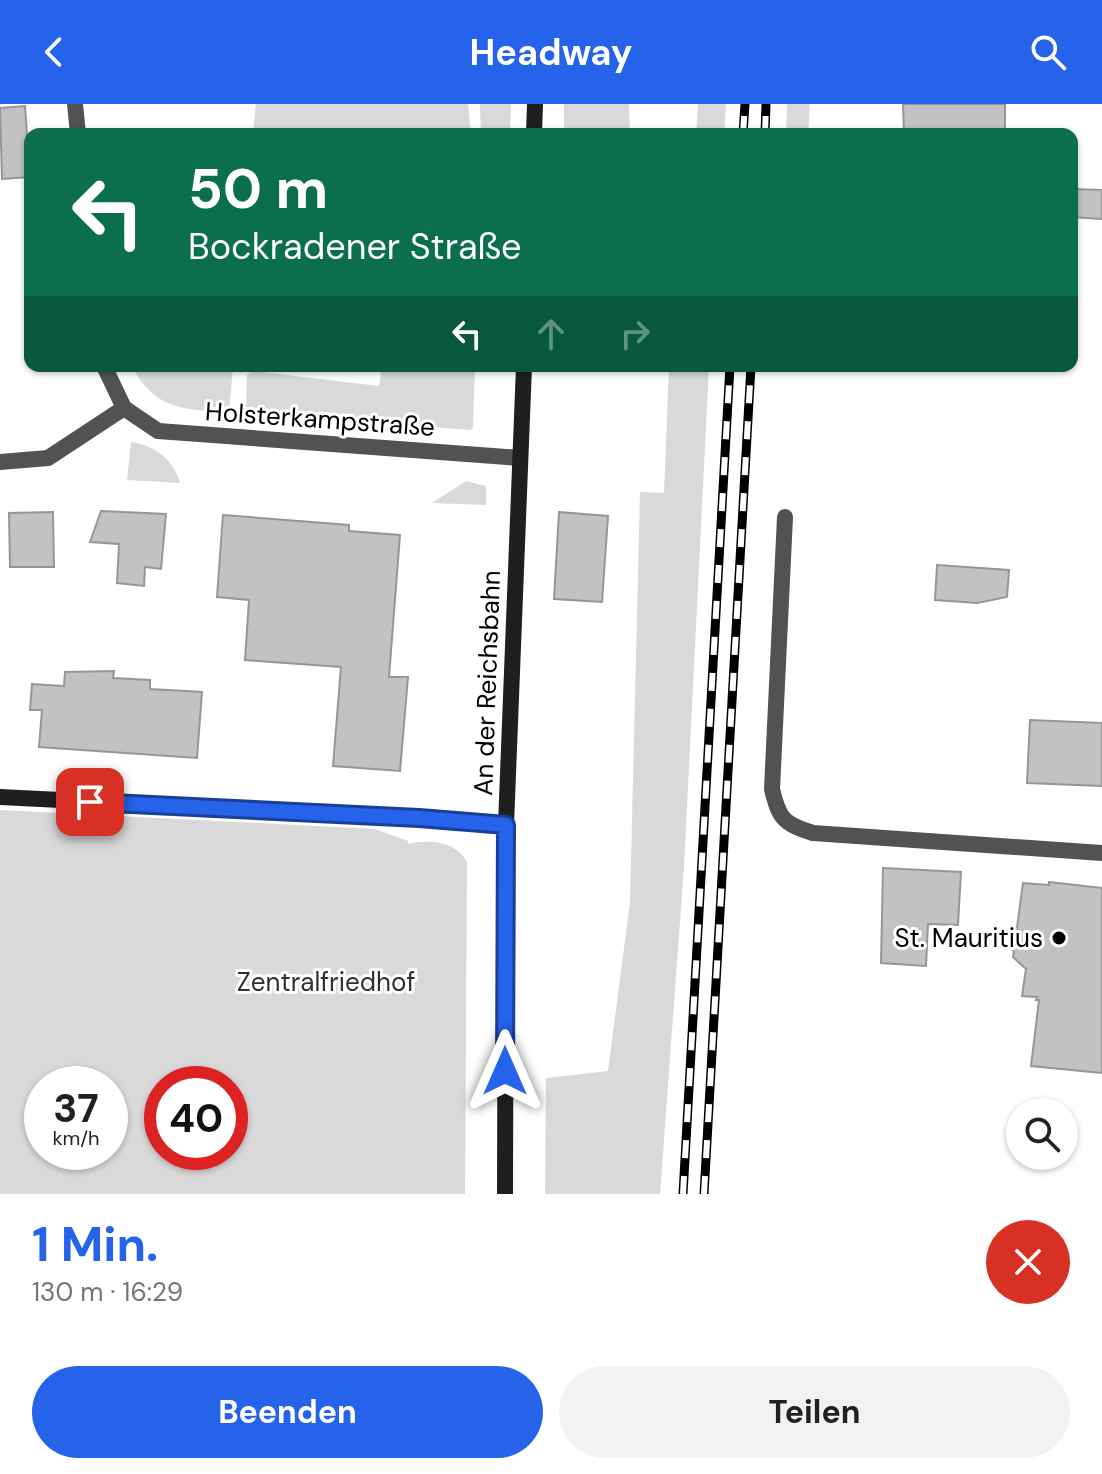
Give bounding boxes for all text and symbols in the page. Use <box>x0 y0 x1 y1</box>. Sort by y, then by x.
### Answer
text: Headway <box>470 29 632 76</box>
icon: back <box>32 30 76 74</box>
icon: search <box>1026 30 1070 74</box>
text: 50 m <box>188 152 328 225</box>
icon: left <box>56 160 160 264</box>
text: Bockradener Straße <box>188 223 521 270</box>
icon: left <box>445 312 489 356</box>
icon: ahead <box>529 312 573 356</box>
icon: right <box>613 312 657 356</box>
street label: Holsterkampstraße <box>204 394 436 444</box>
street label: An der Reichsbahn <box>466 570 508 796</box>
pin <box>56 768 124 836</box>
icon: arrive <box>68 780 112 824</box>
place label: St. Mauritius <box>895 921 1043 955</box>
marker: St. Mauritius <box>1050 929 1068 947</box>
park label: Zentralfriedhof <box>237 965 415 999</box>
position arrow <box>463 1029 547 1113</box>
speed limit sign: 40 <box>144 1066 248 1170</box>
text: 37 <box>53 1082 99 1134</box>
map controls <box>1006 1098 1078 1170</box>
button: search <box>1006 1098 1078 1170</box>
text: km/h <box>52 1125 100 1151</box>
text: 1 Min. <box>32 1213 158 1276</box>
button: close <box>986 1220 1070 1304</box>
text: 130 m · 16:29 <box>32 1275 183 1309</box>
button: Beenden <box>32 1366 543 1458</box>
button: Teilen <box>559 1366 1070 1458</box>

